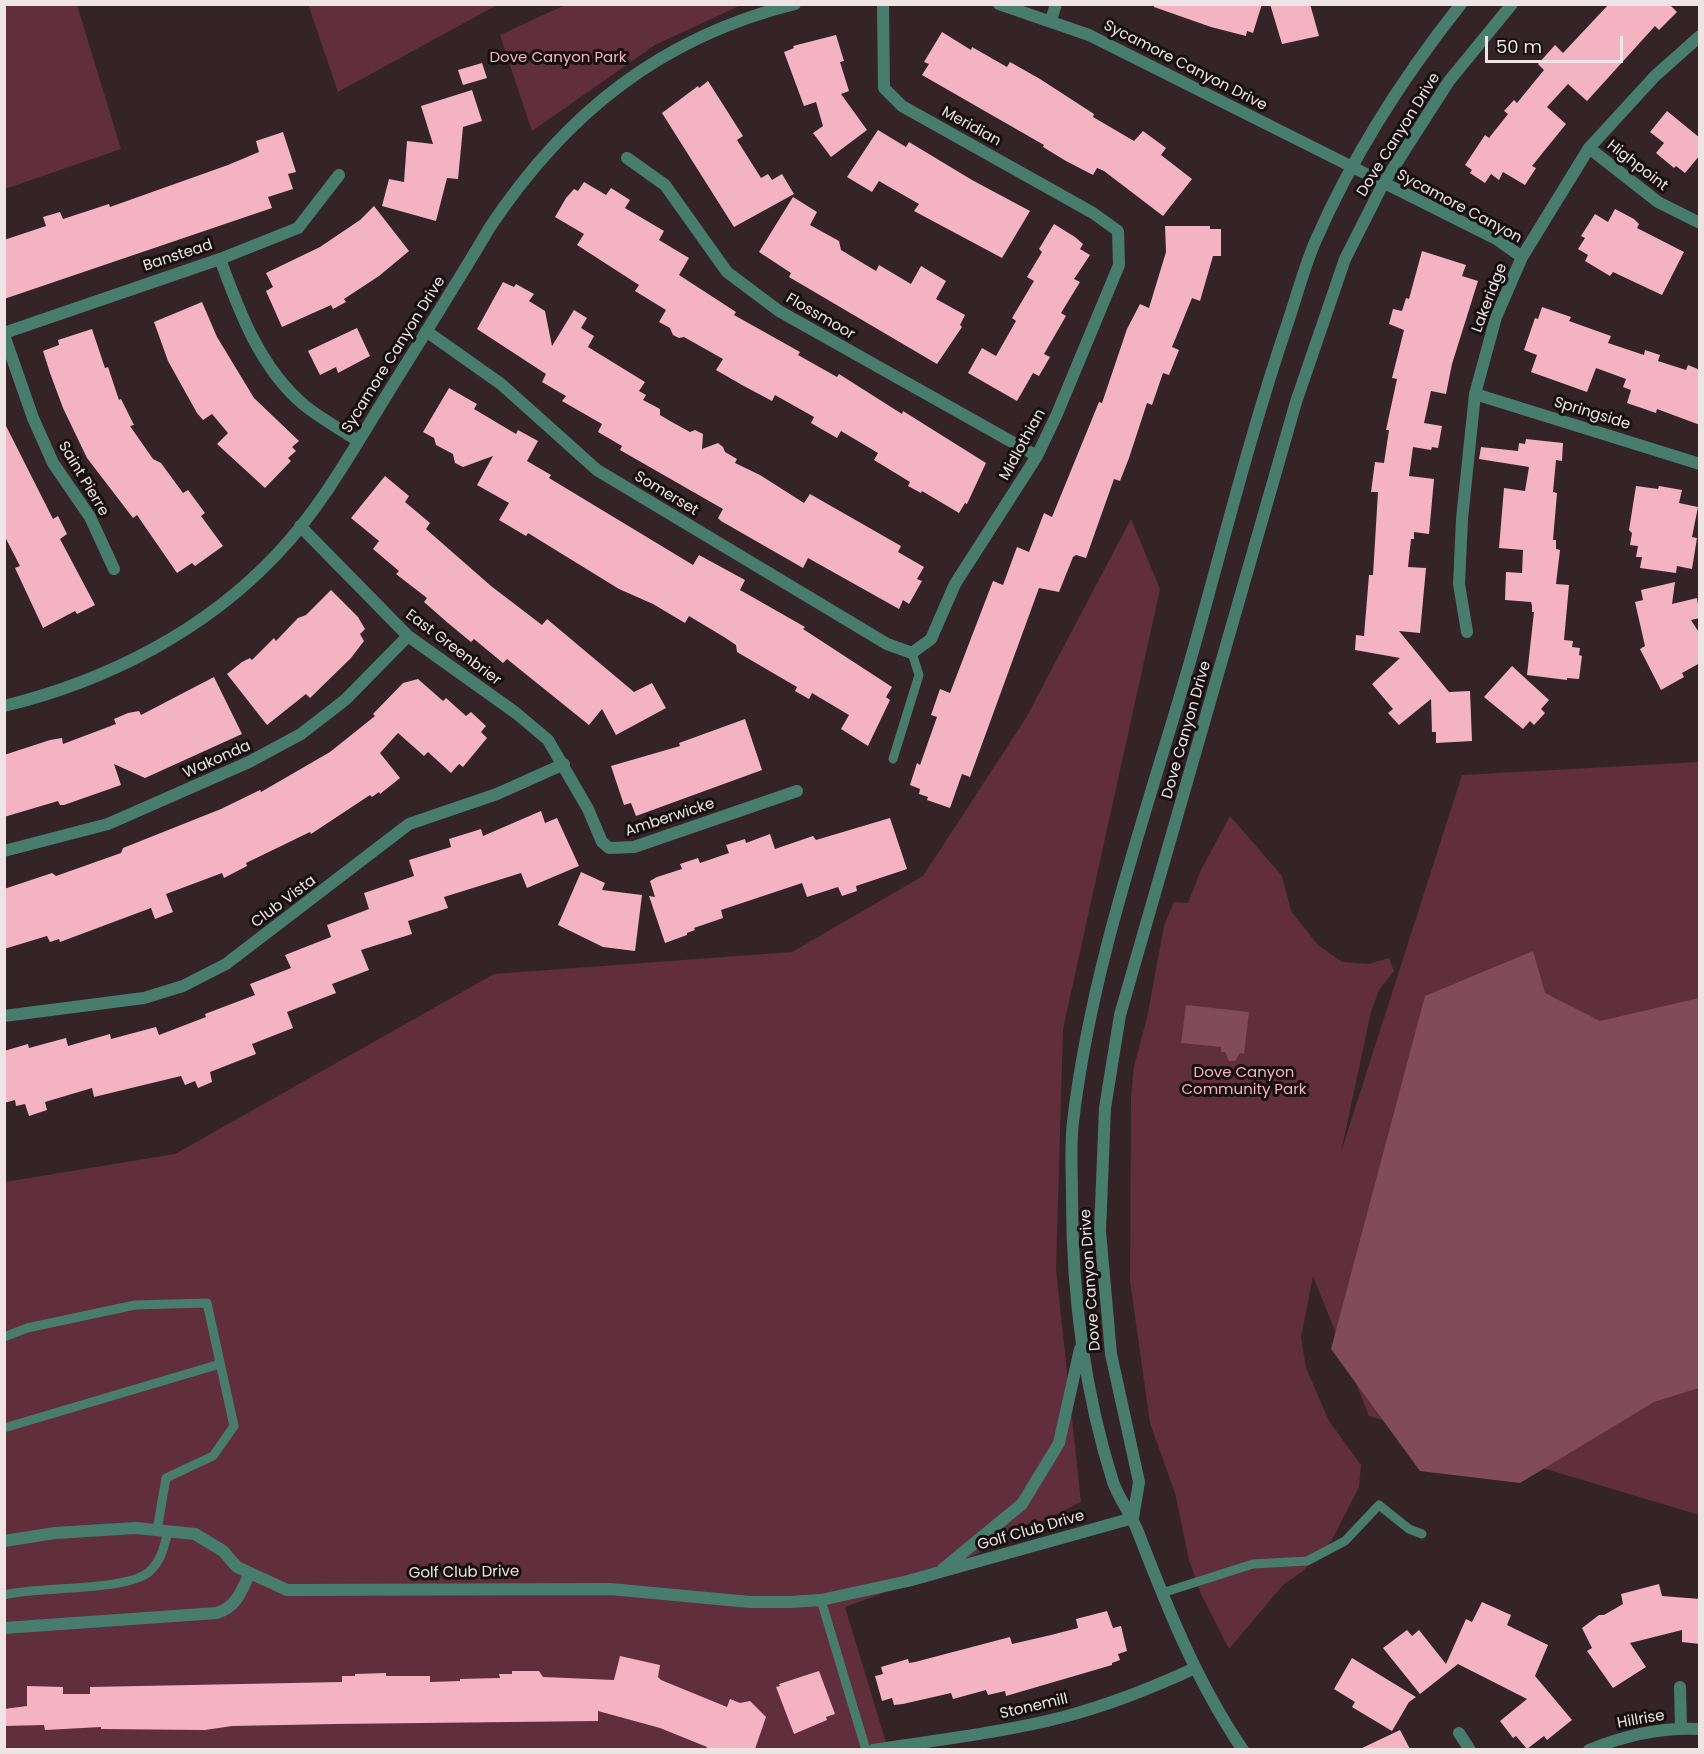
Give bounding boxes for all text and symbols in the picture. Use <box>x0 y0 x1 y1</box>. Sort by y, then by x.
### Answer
street label: Sycamore Canyon Drive <box>1100 17 1270 115</box>
scale bar <box>1488 24 1626 62</box>
text: 50 m <box>1496 34 1542 59</box>
park label: Dove Canyon Park <box>489 49 627 67</box>
street label: Dove Canyon Drive <box>1354 70 1444 200</box>
street label: Meridian <box>938 103 1004 151</box>
street label: Highpoint <box>1603 137 1671 195</box>
street label: Sycamore Canyon <box>1393 166 1525 248</box>
street label: Banstead <box>141 236 215 276</box>
street label: Lakeridge <box>1469 261 1511 335</box>
street label: Sycamore Canyon Drive <box>338 273 450 437</box>
street label: Flossmoor <box>782 290 858 344</box>
street label: Springside <box>1552 394 1632 434</box>
street label: Midlothian <box>996 406 1050 484</box>
street label: Saint Pierre <box>54 438 112 520</box>
street label: Somerset <box>631 468 701 520</box>
street label: East Greenbrier <box>402 606 504 690</box>
street label: Dove Canyon Drive <box>1159 659 1215 801</box>
street label: Wakonda <box>180 737 254 783</box>
street label: Amberwicke <box>623 795 717 841</box>
street label: Club Vista <box>248 872 320 932</box>
park label: Dove Canyon Community Park <box>1181 1064 1307 1099</box>
street label: Dove Canyon Drive <box>1077 1208 1105 1352</box>
street label: Golf Club Drive <box>975 1507 1087 1555</box>
street label: Golf Club Drive <box>409 1563 519 1583</box>
street label: Stonemill <box>998 1690 1070 1724</box>
street label: Hillrise <box>1616 1707 1666 1733</box>

